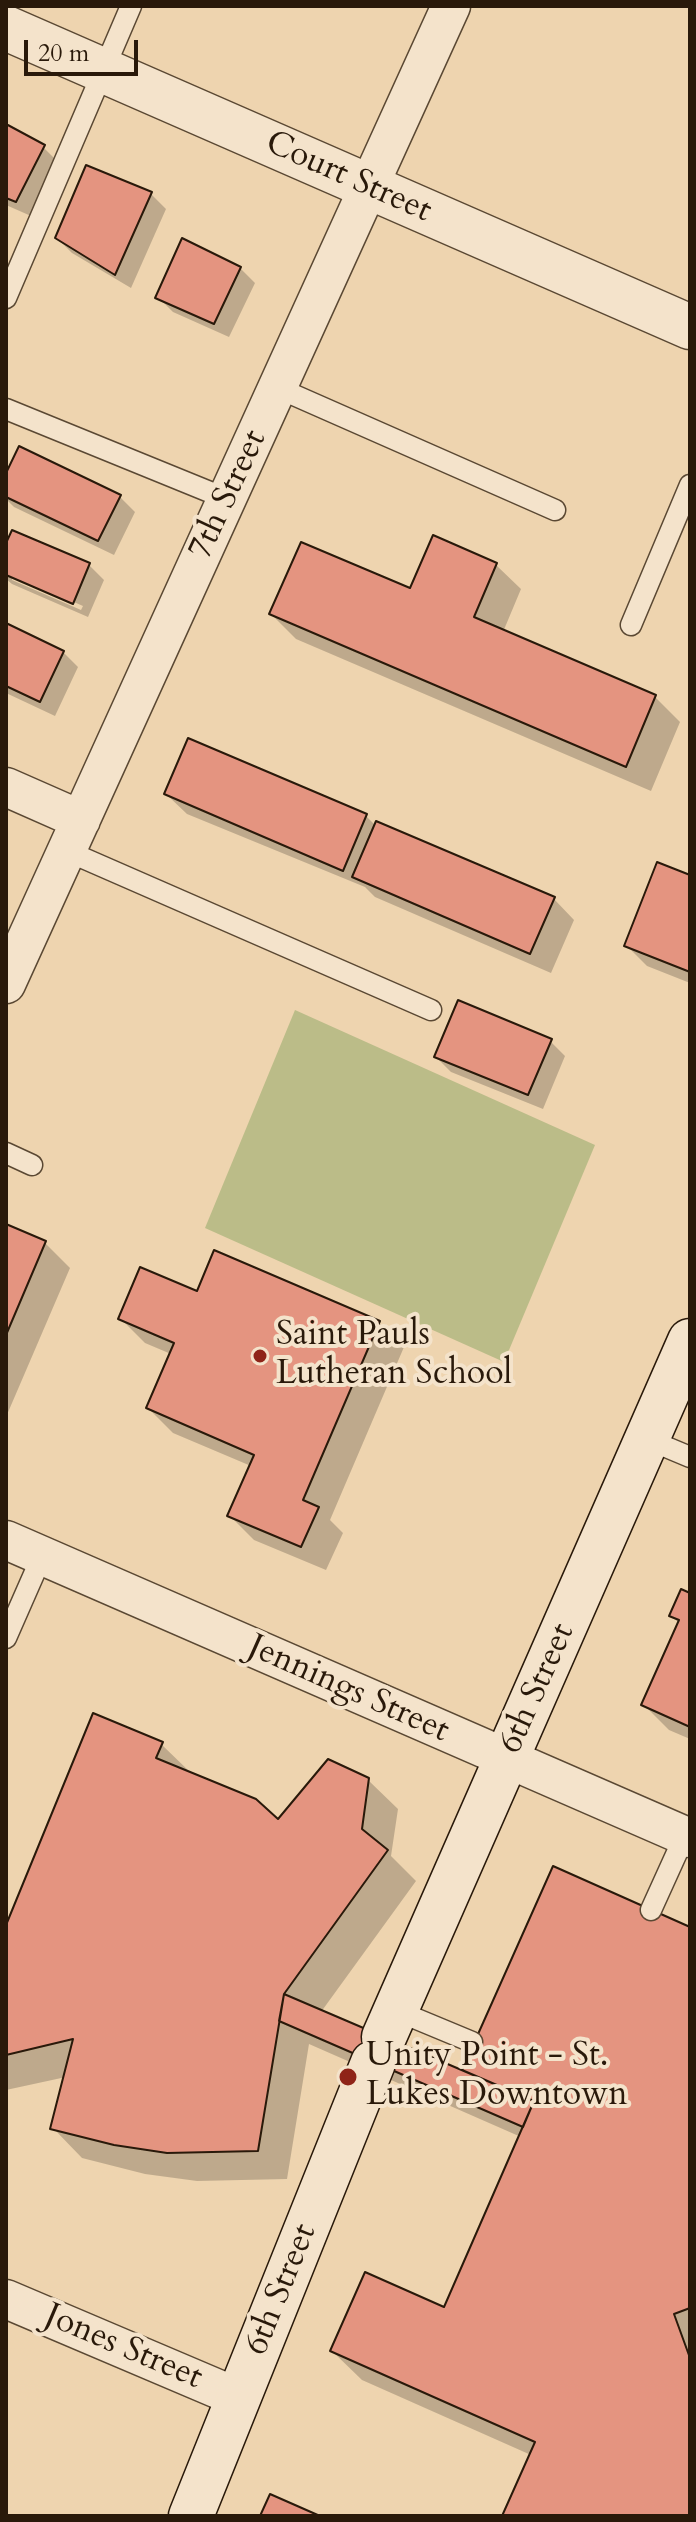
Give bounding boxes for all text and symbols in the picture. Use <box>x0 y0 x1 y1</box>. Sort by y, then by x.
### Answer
scale bar <box>28 24 142 74</box>
text: 20 m <box>38 37 89 70</box>
street label: Court Street <box>259 123 437 233</box>
street label: 7th Street <box>181 424 277 566</box>
place label: Saint Pauls Lutheran School <box>276 1316 512 1396</box>
marker: Saint Pauls Lutheran School <box>251 1347 269 1365</box>
street label: 6th Street <box>491 1618 585 1760</box>
street label: Jennings Street <box>241 1627 455 1753</box>
place label: Unity Point - St. Lukes Downtown <box>366 2037 628 2116</box>
marker: Unity Point - St. Lukes Downtown <box>337 2066 359 2088</box>
street label: 6th Street <box>237 2219 327 2361</box>
street label: Jones Street <box>38 2297 208 2399</box>

